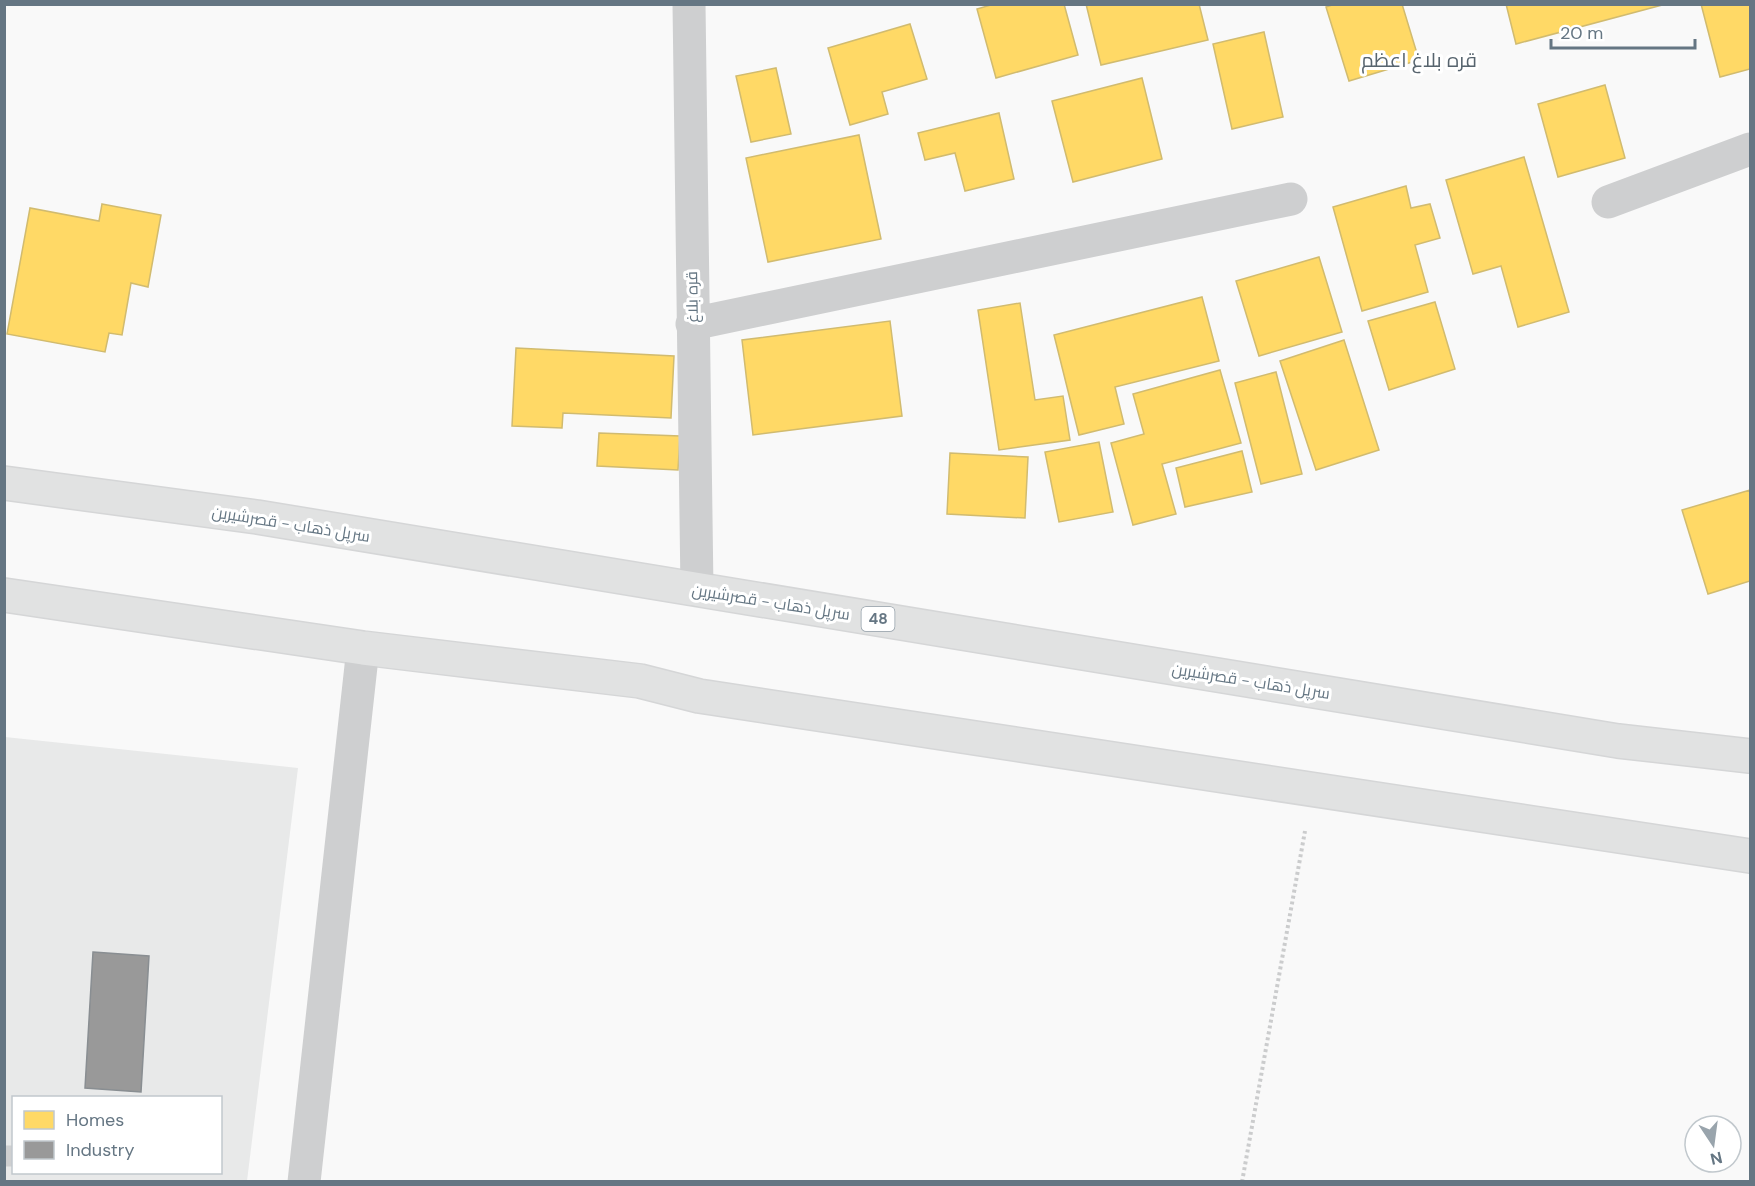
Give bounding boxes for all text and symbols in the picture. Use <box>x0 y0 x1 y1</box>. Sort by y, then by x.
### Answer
scale bar <box>1551 12 1695 50</box>
text: 20 m <box>1560 21 1603 45</box>
district label: قره بلاغ اعظم <box>1361 47 1477 74</box>
street label: قره بلاغ <box>681 271 704 323</box>
street label: سرپل ذهاب - قصرشیرین <box>210 501 371 548</box>
street label: سرپل ذهاب - قصرشیرین <box>690 579 851 626</box>
road number: 48 <box>862 607 894 631</box>
street label: سرپل ذهاب - قصرشیرین <box>1170 658 1331 705</box>
legend <box>12 1096 222 1174</box>
text: Homes <box>66 1108 124 1132</box>
north arrow <box>1683 1114 1743 1174</box>
text: Industry <box>66 1138 135 1162</box>
text: N <box>1708 1147 1724 1170</box>

